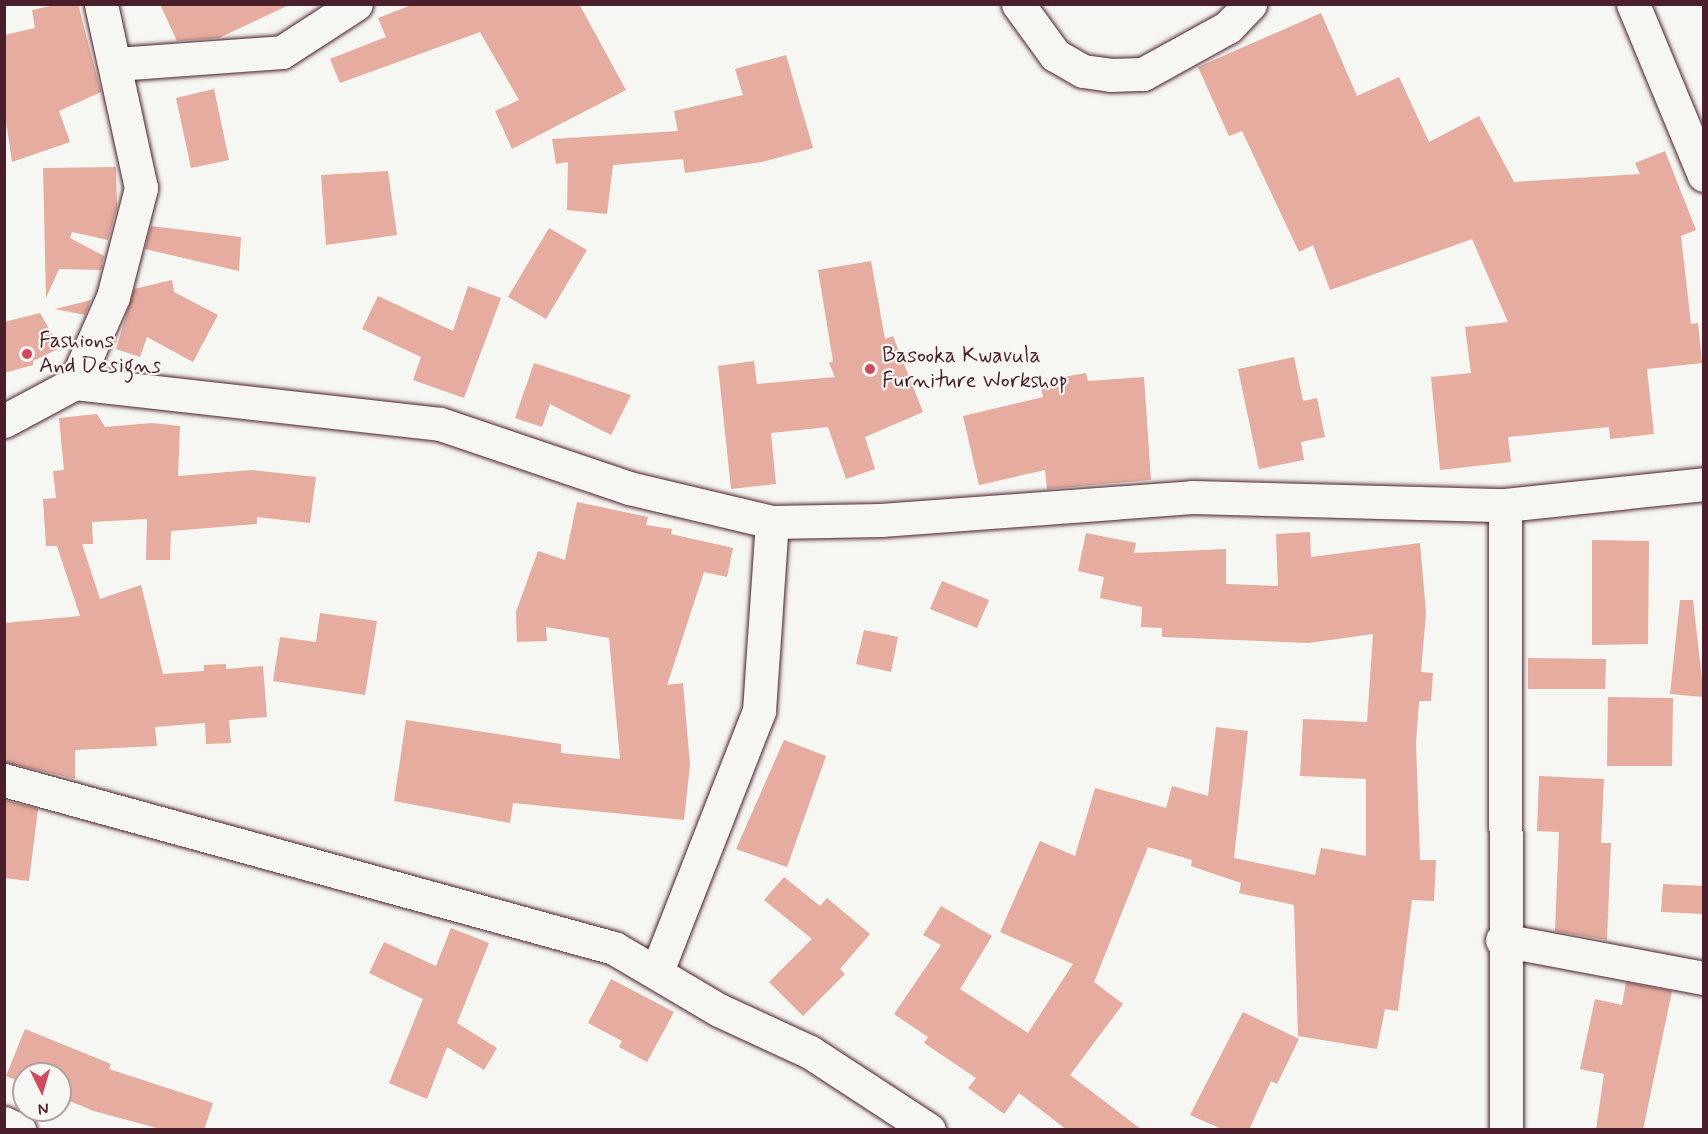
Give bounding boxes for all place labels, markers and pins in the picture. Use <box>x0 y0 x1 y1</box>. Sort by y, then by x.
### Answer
place label: Fashions And Designs <box>39 328 154 380</box>
place label: Basooka Kwavula Furniture Workshop <box>882 343 1068 394</box>
marker: Fashions And Designs <box>20 347 34 361</box>
marker: Basooka Kwavula Furniture Workshop <box>863 362 877 376</box>

